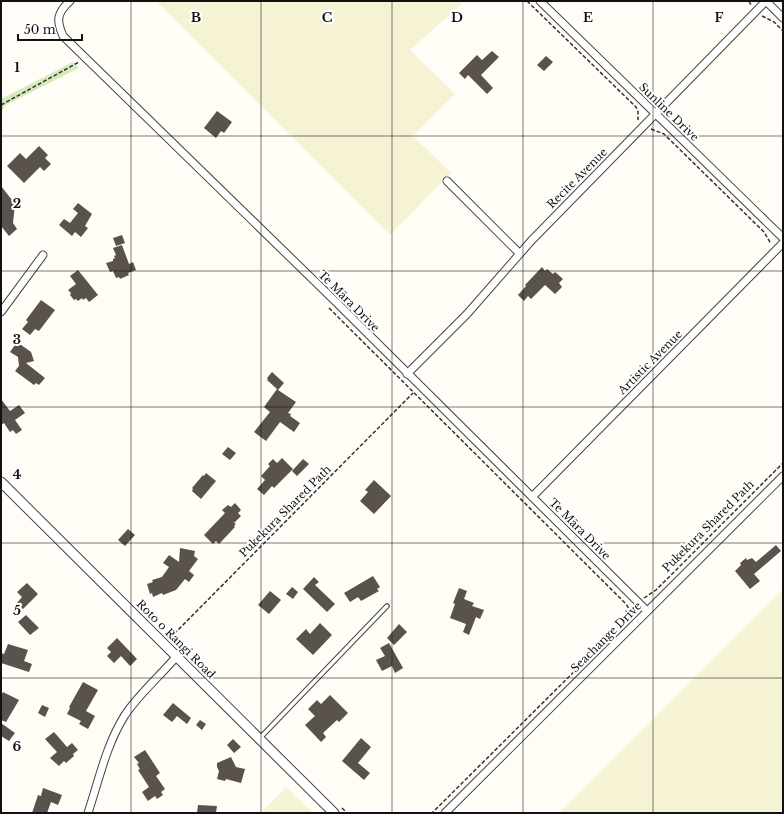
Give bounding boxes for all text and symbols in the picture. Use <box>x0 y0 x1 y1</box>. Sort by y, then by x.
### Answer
text: B <box>191 9 201 26</box>
text: C <box>322 9 333 26</box>
text: D <box>451 9 463 26</box>
text: E <box>583 9 593 26</box>
text: F <box>715 9 724 26</box>
scale bar <box>18 16 82 42</box>
text: 50 m <box>24 22 56 37</box>
text: 1 <box>14 59 20 76</box>
street label: Sunline Drive <box>636 80 702 144</box>
street label: Recite Avenue <box>544 145 610 211</box>
text: 2 <box>13 195 21 212</box>
street label: Te Māra Drive <box>315 267 383 335</box>
street label: Artistic Avenue <box>614 327 685 398</box>
text: 3 <box>13 331 21 348</box>
street label: Pukekura Shared Path <box>236 462 334 560</box>
text: 4 <box>13 466 22 483</box>
street label: Pukekura Shared Path <box>659 477 757 575</box>
street label: Te Māra Drive <box>546 495 614 563</box>
street label: Roto o Rangi Road <box>134 597 219 682</box>
street label: Seachange Drive <box>568 599 644 675</box>
text: 5 <box>13 602 21 619</box>
text: 6 <box>13 738 22 755</box>

